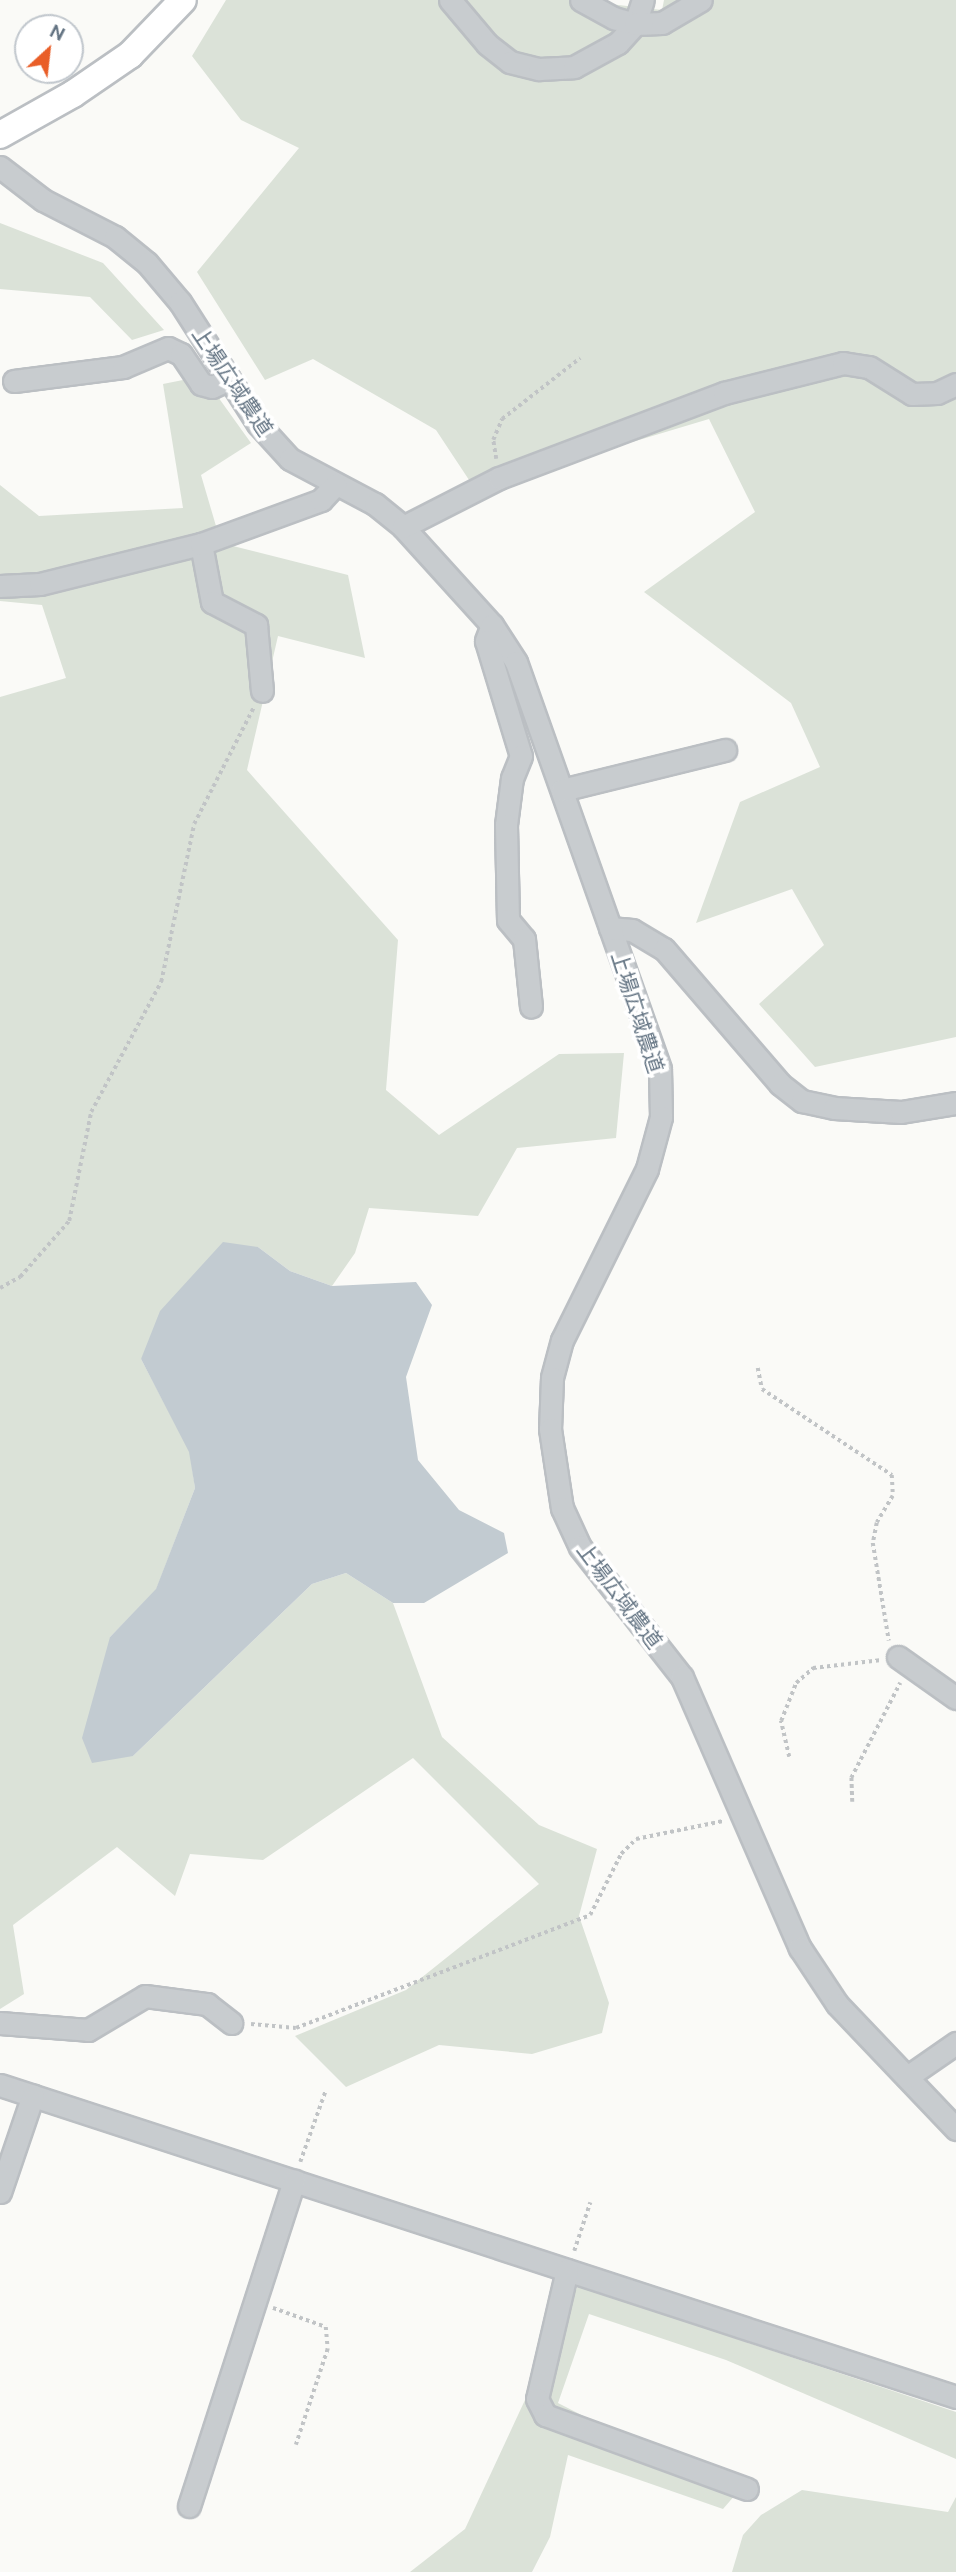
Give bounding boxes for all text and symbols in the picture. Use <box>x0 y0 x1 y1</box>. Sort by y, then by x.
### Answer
north arrow <box>14 14 84 84</box>
text: N <box>46 19 69 45</box>
street label: 上場広域農道 <box>187 322 279 440</box>
street label: 上場広域農道 <box>607 948 669 1076</box>
street label: 上場広域農道 <box>572 1537 668 1653</box>

